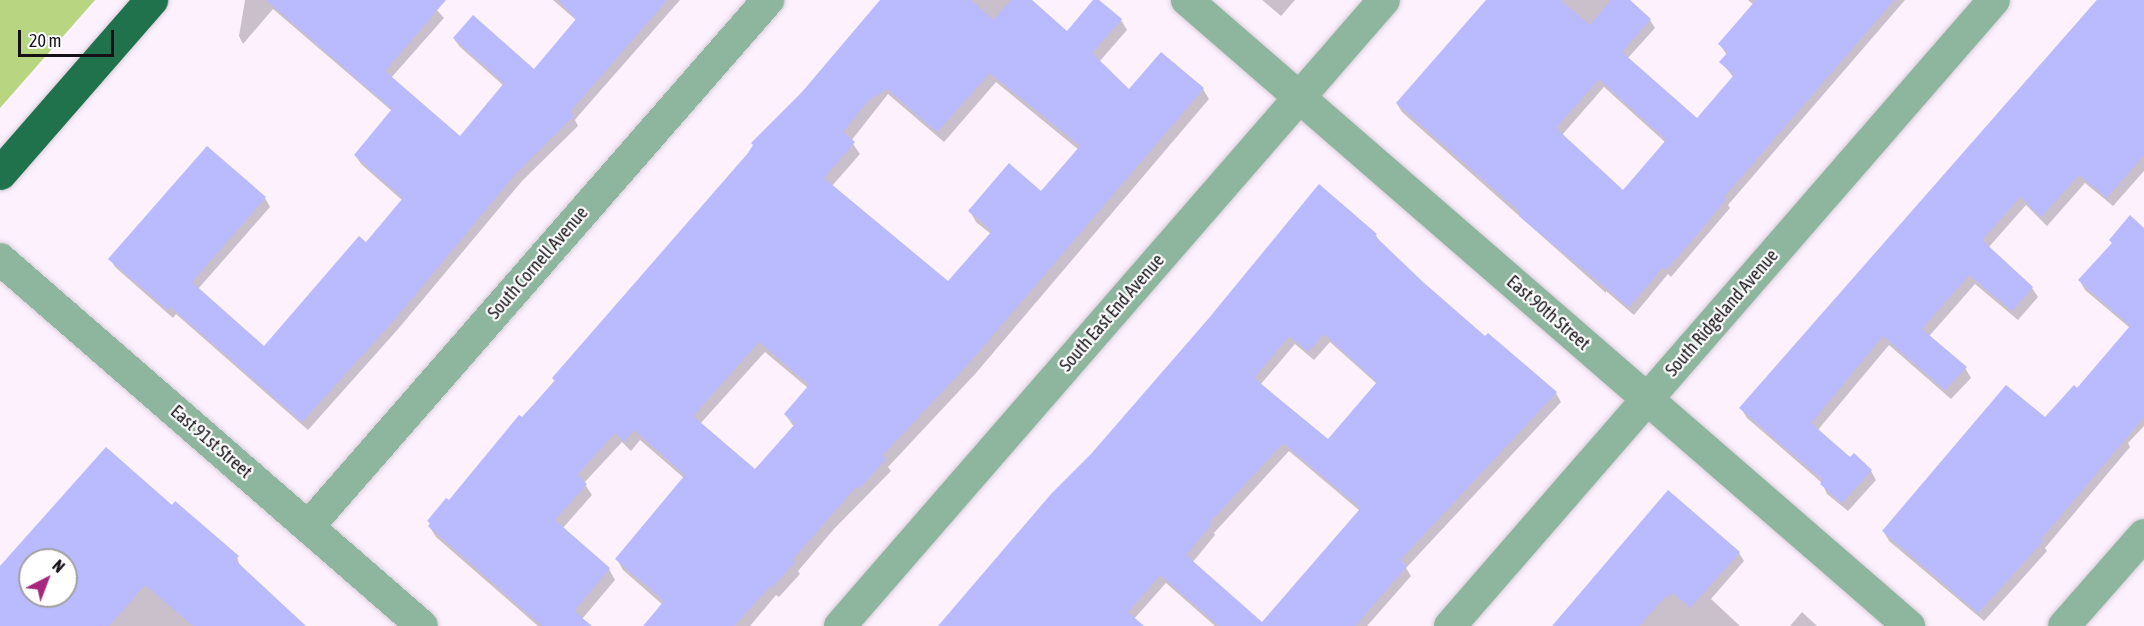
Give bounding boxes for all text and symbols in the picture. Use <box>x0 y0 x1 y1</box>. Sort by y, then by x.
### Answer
scale bar <box>21 18 117 56</box>
text: 20 m <box>29 30 61 51</box>
street label: South Cornell Avenue <box>483 202 593 324</box>
street label: South Ridgeland Avenue <box>1661 245 1783 381</box>
street label: South East End Avenue <box>1055 250 1169 376</box>
street label: East 90th Street <box>1502 271 1594 355</box>
street label: East 91st Street <box>166 401 256 483</box>
north arrow <box>18 548 78 608</box>
text: N <box>49 556 68 576</box>

